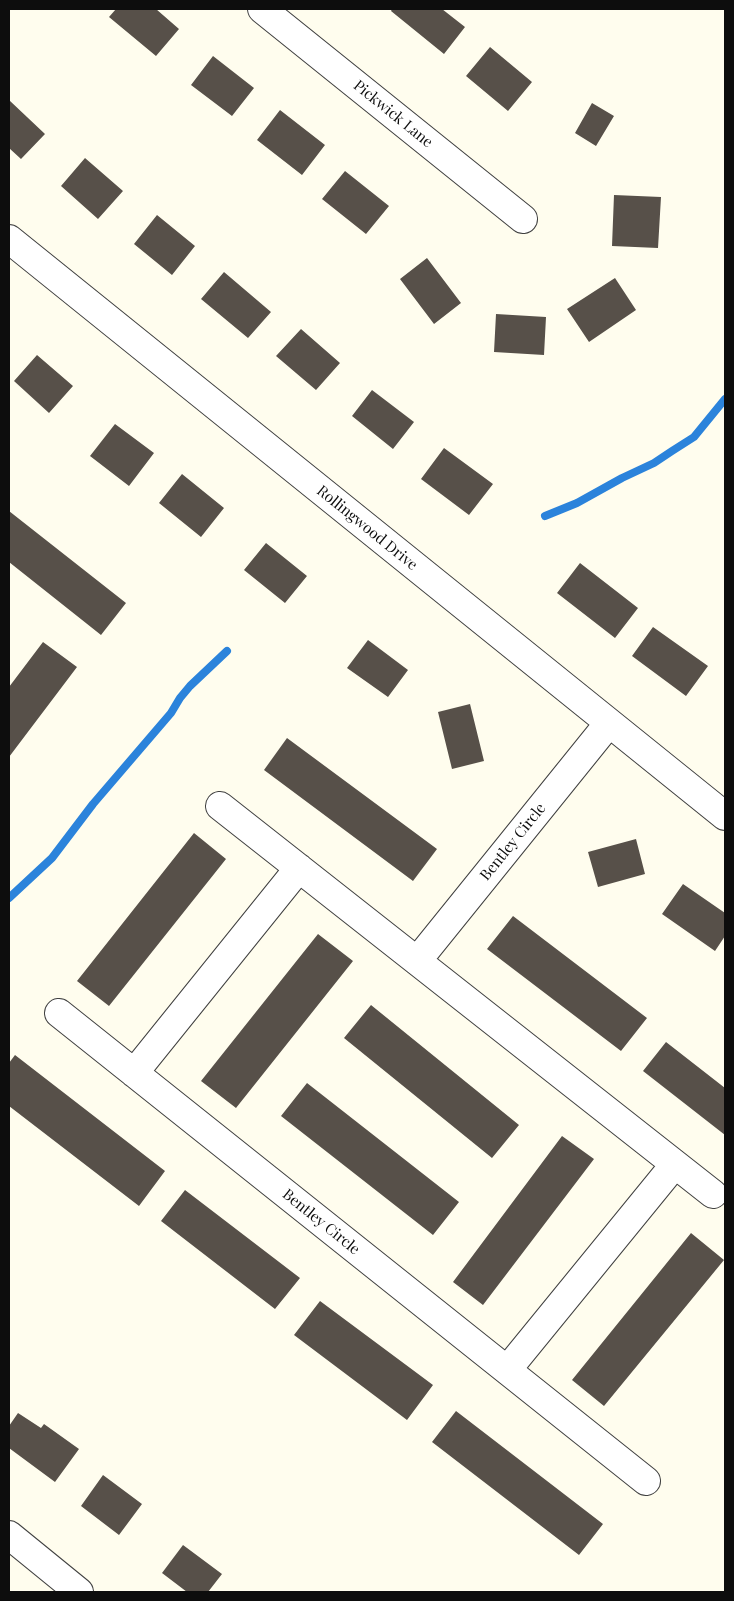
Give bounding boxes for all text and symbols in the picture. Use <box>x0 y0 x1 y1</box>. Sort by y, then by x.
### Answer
street label: Pickwick Lane <box>350 77 436 151</box>
street label: Rollingwood Drive <box>313 482 421 574</box>
street label: Bentley Circle <box>476 800 550 884</box>
street label: Bentley Circle <box>279 1185 363 1259</box>

